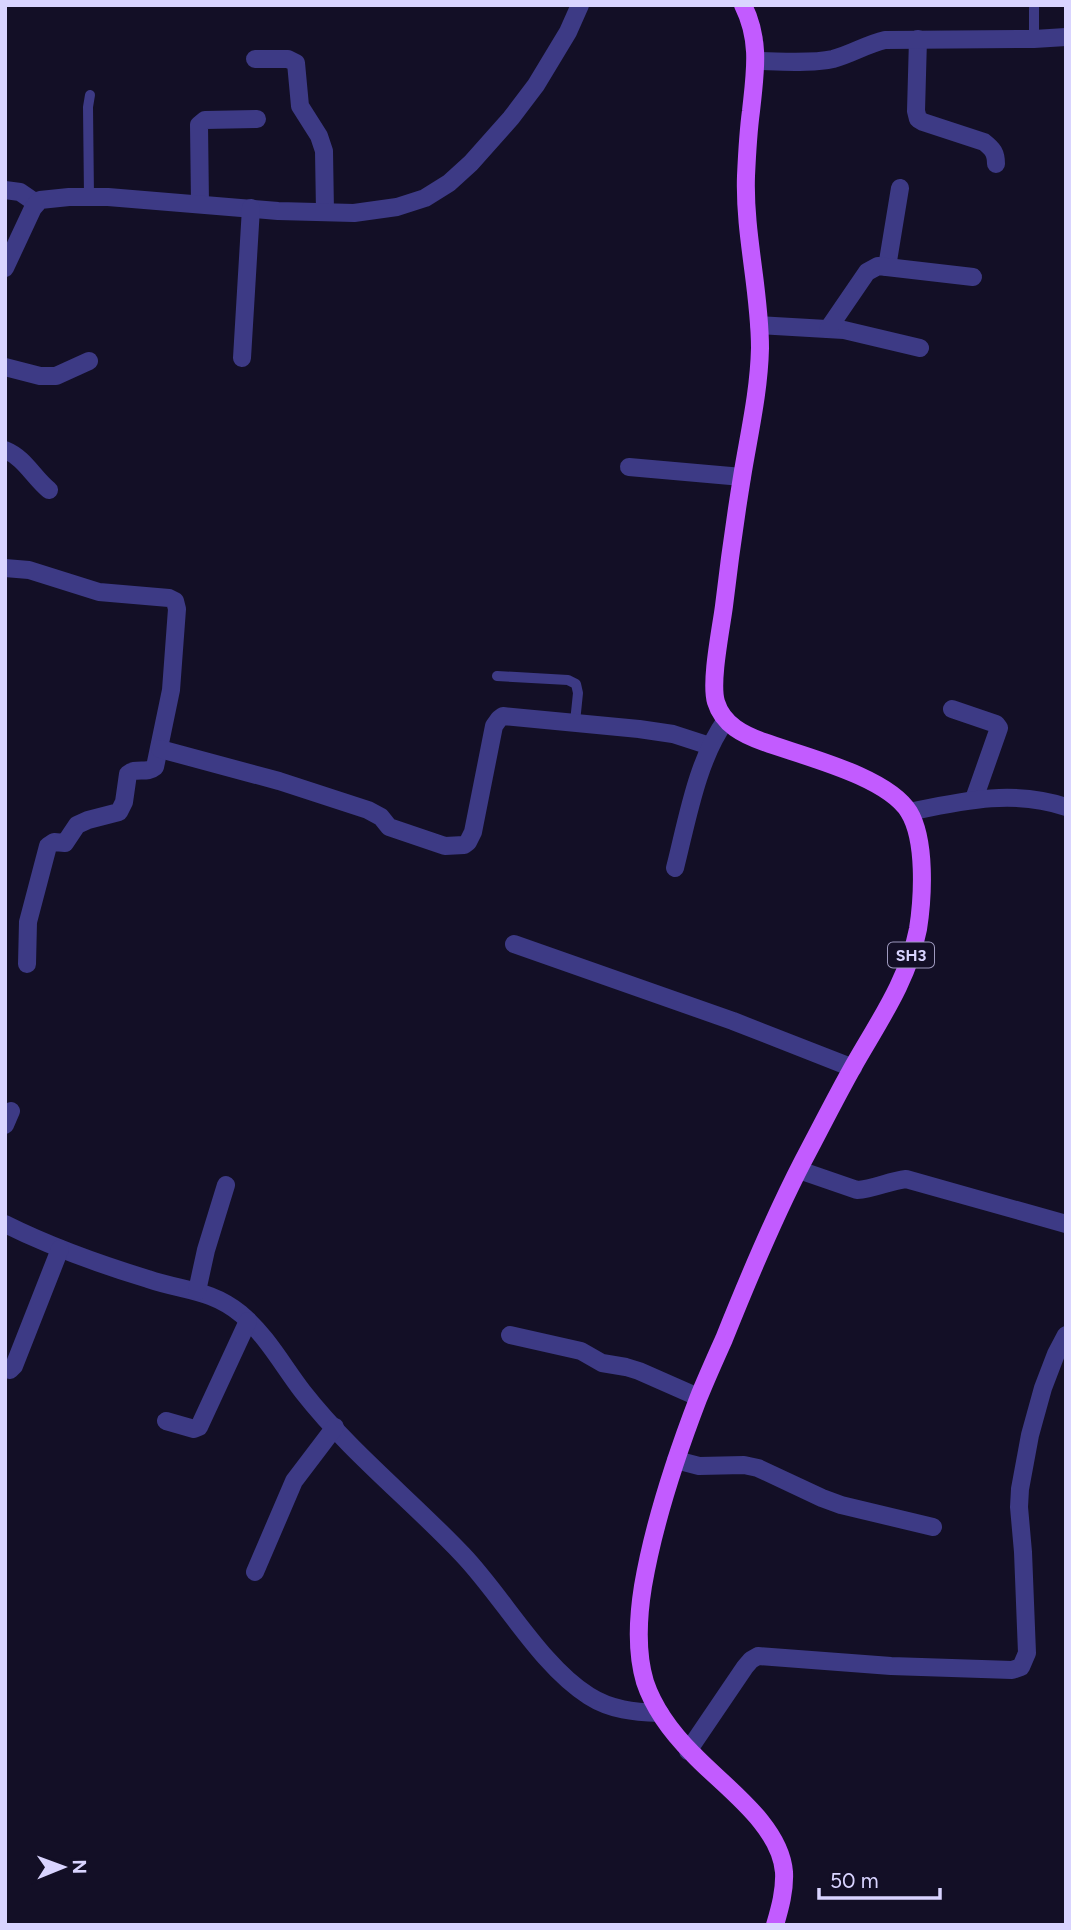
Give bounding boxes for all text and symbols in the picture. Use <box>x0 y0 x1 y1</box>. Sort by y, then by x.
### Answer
road number: SH3 <box>888 942 934 967</box>
north arrow <box>28 1832 98 1902</box>
scale bar <box>819 1856 940 1900</box>
text: N <box>68 1859 91 1874</box>
text: 50 m <box>830 1868 879 1893</box>

